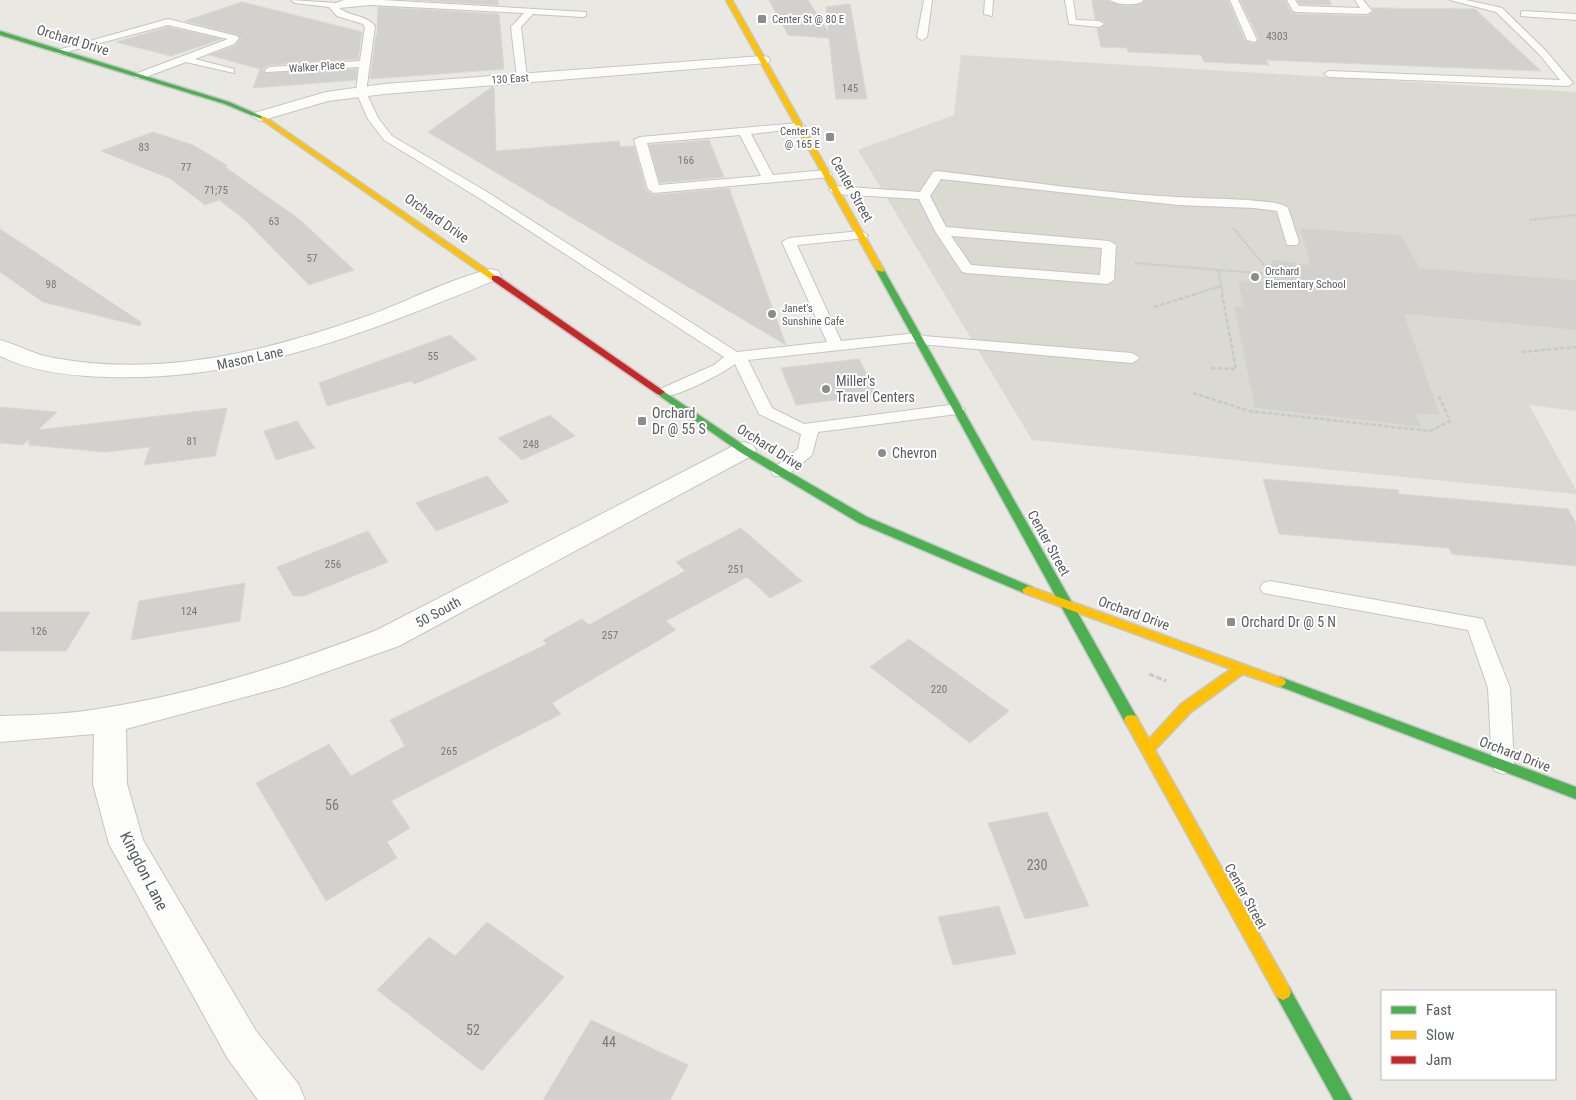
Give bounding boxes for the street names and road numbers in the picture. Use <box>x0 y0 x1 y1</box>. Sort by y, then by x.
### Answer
street label: Orchard Drive <box>35 21 111 59</box>
street label: Walker Place <box>289 59 345 75</box>
street label: 130 East <box>491 71 529 87</box>
street label: Center Street <box>827 154 877 224</box>
street label: Orchard Drive <box>402 190 473 246</box>
street label: Mason Lane <box>215 343 285 373</box>
street label: Orchard Drive <box>734 420 806 474</box>
street label: Center Street <box>1024 508 1074 578</box>
street label: 50 South <box>413 593 463 631</box>
street label: Orchard Drive <box>1096 593 1172 633</box>
street label: Orchard Drive <box>1477 733 1553 775</box>
street label: Kingdon Lane <box>116 828 172 914</box>
street label: Center Street <box>1221 861 1271 931</box>

